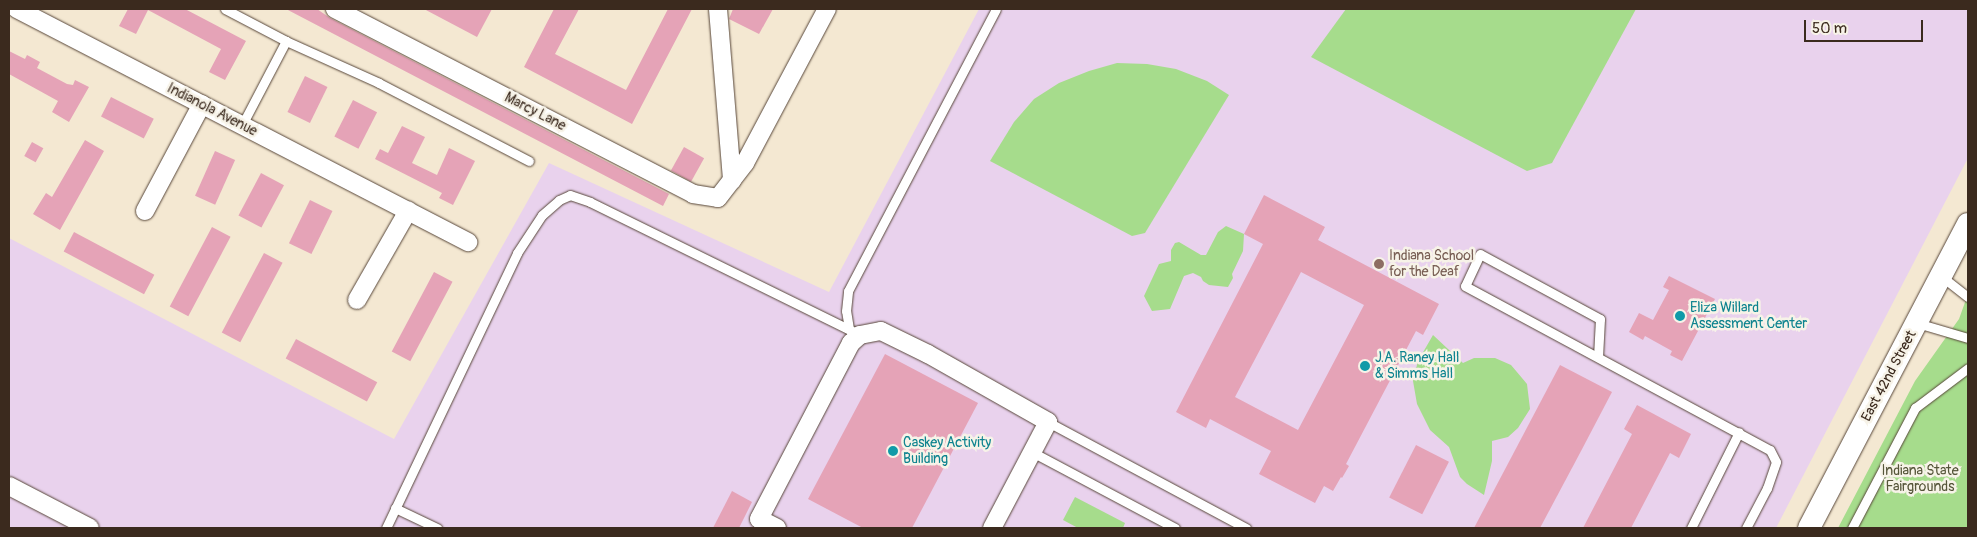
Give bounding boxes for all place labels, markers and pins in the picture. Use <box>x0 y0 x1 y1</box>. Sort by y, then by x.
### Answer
place label: Indiana School for the Deaf <box>1389 248 1474 280</box>
marker: Indiana School for the Deaf <box>1373 258 1385 270</box>
place label: Eliza Willard Assessment Center <box>1690 300 1807 332</box>
marker: Eliza Willard Assessment Center <box>1674 310 1686 322</box>
place label: J.A. Raney Hall & Simms Hall <box>1375 350 1459 382</box>
marker: J.A. Raney Hall & Simms Hall <box>1359 360 1371 372</box>
place label: Caskey Activity Building <box>903 435 991 468</box>
marker: Caskey Activity Building <box>887 445 899 457</box>

